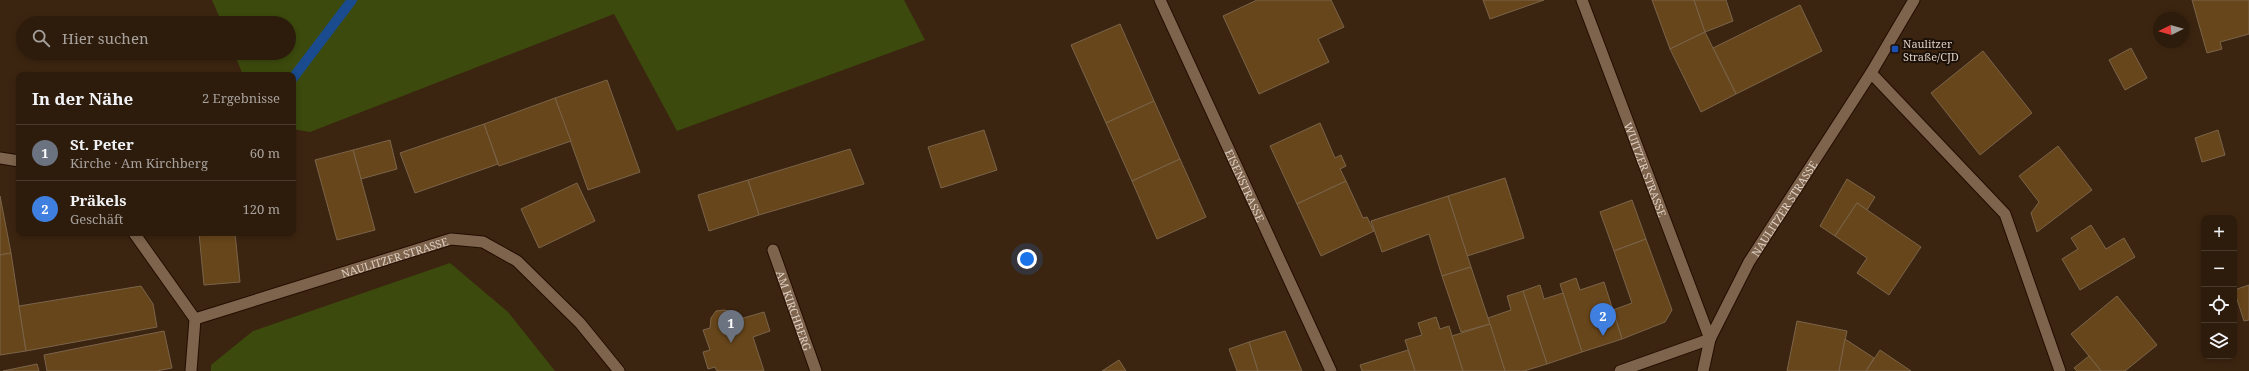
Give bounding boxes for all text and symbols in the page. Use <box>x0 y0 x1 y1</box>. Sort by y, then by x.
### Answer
north arrow <box>2153 12 2189 48</box>
search box <box>16 16 296 60</box>
icon: search <box>30 27 52 49</box>
text: Hier suchen <box>62 28 149 48</box>
place label: Naulitzer Straße/CJD <box>1903 36 1959 64</box>
marker: Naulitzer Straße/CJD <box>1890 44 1900 54</box>
text: In der Nähe <box>32 87 133 110</box>
text: 2 Ergebnisse <box>202 89 280 107</box>
street label: WUITZER STRASSE <box>1621 120 1671 219</box>
text: St. Peter <box>70 134 134 154</box>
text: 1 <box>41 144 49 162</box>
text: 60 m <box>250 144 280 162</box>
street label: EISENSTRASSE <box>1222 146 1269 224</box>
text: Kirche · Am Kirchberg <box>70 154 208 172</box>
street label: NAULITZER STRASSE <box>1747 157 1820 259</box>
text: Präkels <box>70 190 126 210</box>
text: 2 <box>41 200 49 218</box>
text: 120 m <box>243 200 280 218</box>
text: Geschäft <box>70 210 123 228</box>
map controls <box>2201 215 2237 359</box>
button: + <box>2201 215 2237 251</box>
street label: NAULITZER STRASSE <box>339 233 450 280</box>
your location <box>1017 249 1037 269</box>
button: − <box>2201 251 2237 287</box>
street label: AM KIRCHBERG <box>773 268 816 353</box>
button: locate <box>2201 287 2237 323</box>
pin: 2 <box>1590 303 1616 336</box>
pin: 1 <box>718 310 744 343</box>
button: layers <box>2201 323 2237 359</box>

